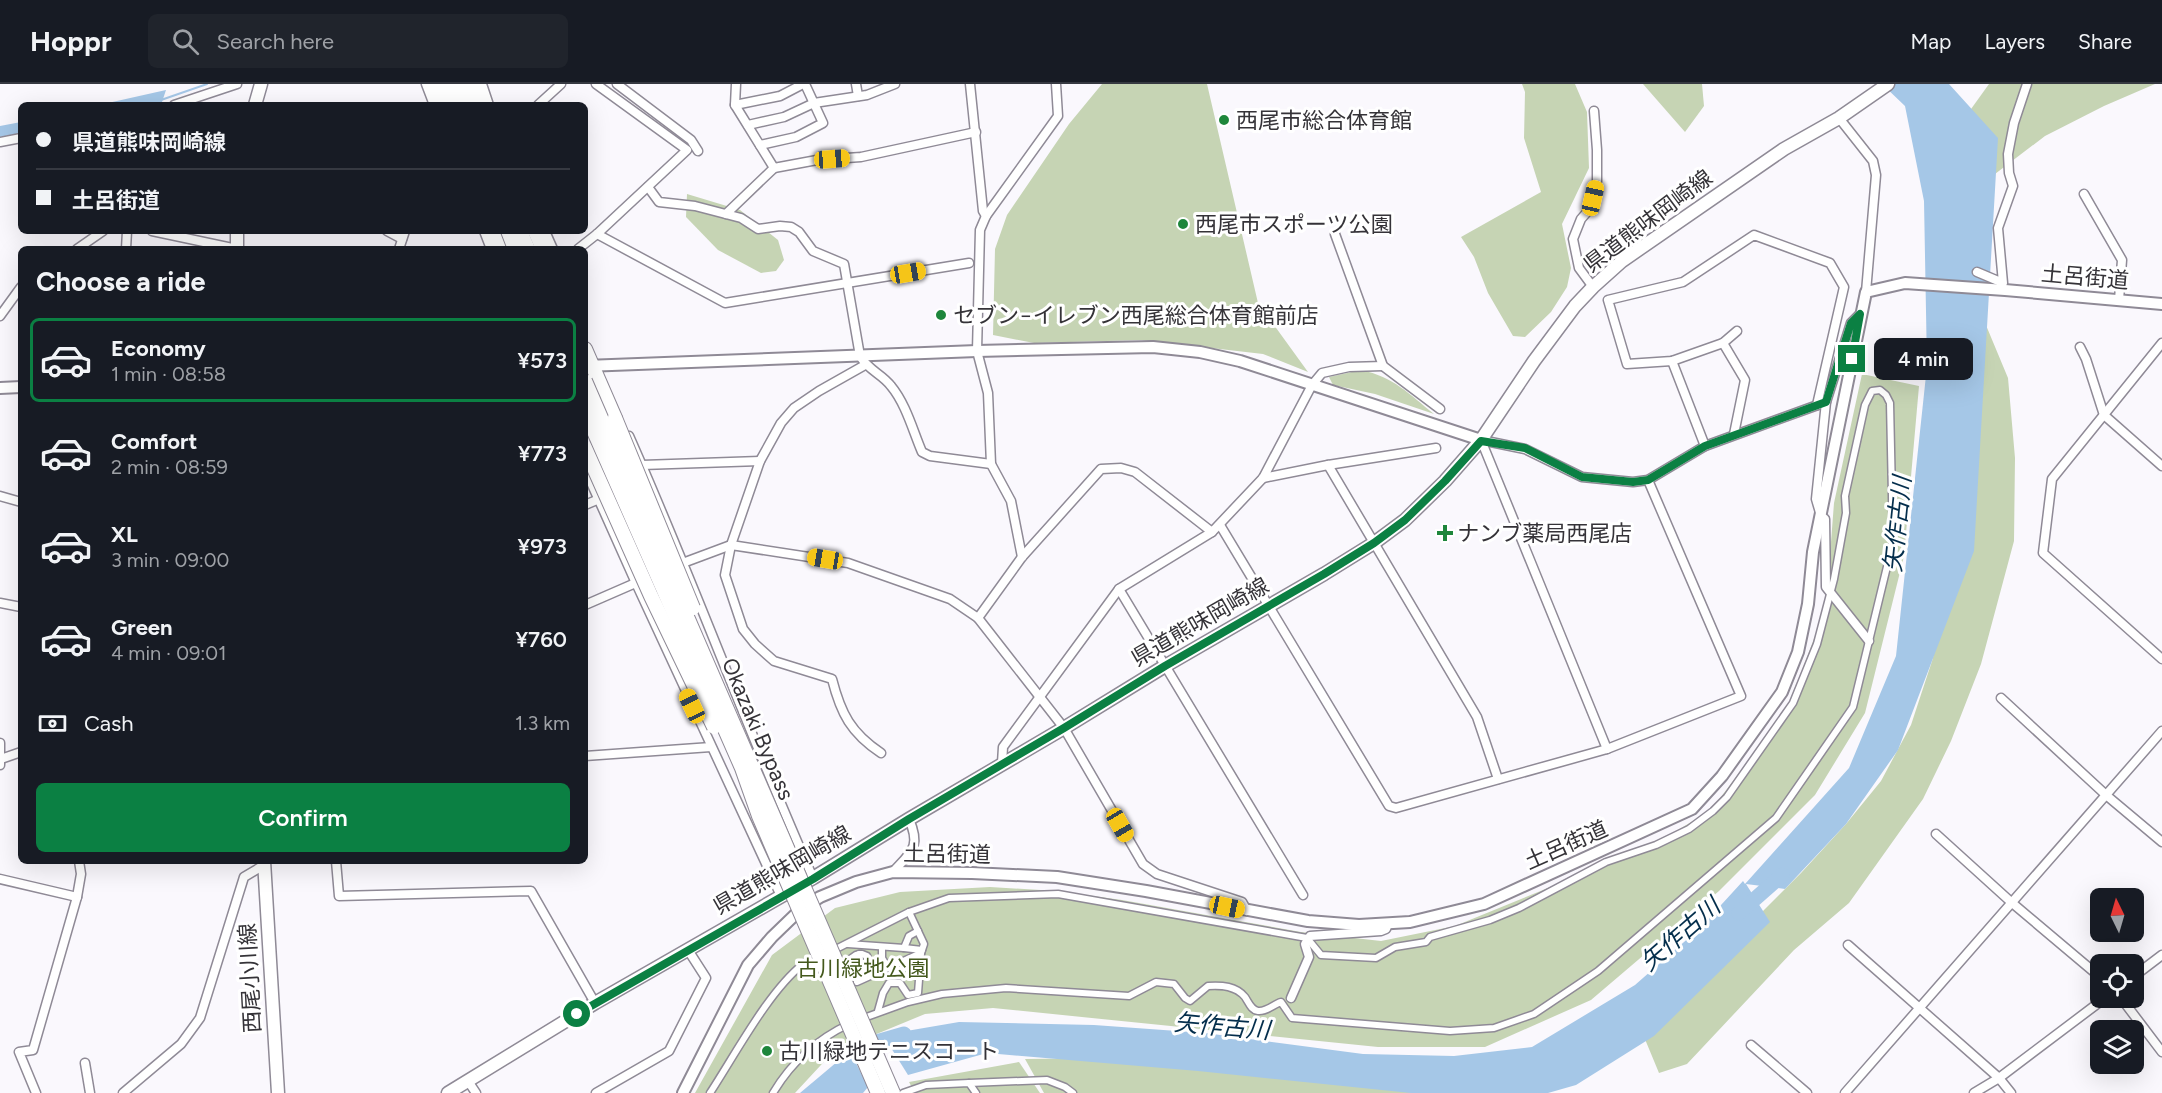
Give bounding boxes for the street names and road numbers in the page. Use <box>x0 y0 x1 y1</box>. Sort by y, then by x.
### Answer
street label: 県道熊味岡崎線 <box>1578 164 1718 278</box>
street label: 土呂街道 <box>2040 260 2130 294</box>
street label: 県道熊味岡崎線 <box>1127 572 1273 672</box>
street label: Okazaki Bypass <box>716 654 800 804</box>
street label: 土呂街道 <box>1520 815 1612 875</box>
street label: 県道熊味岡崎線 <box>709 820 855 920</box>
street label: 土呂街道 <box>903 840 991 868</box>
street label: 西尾小川線 <box>234 922 266 1034</box>

